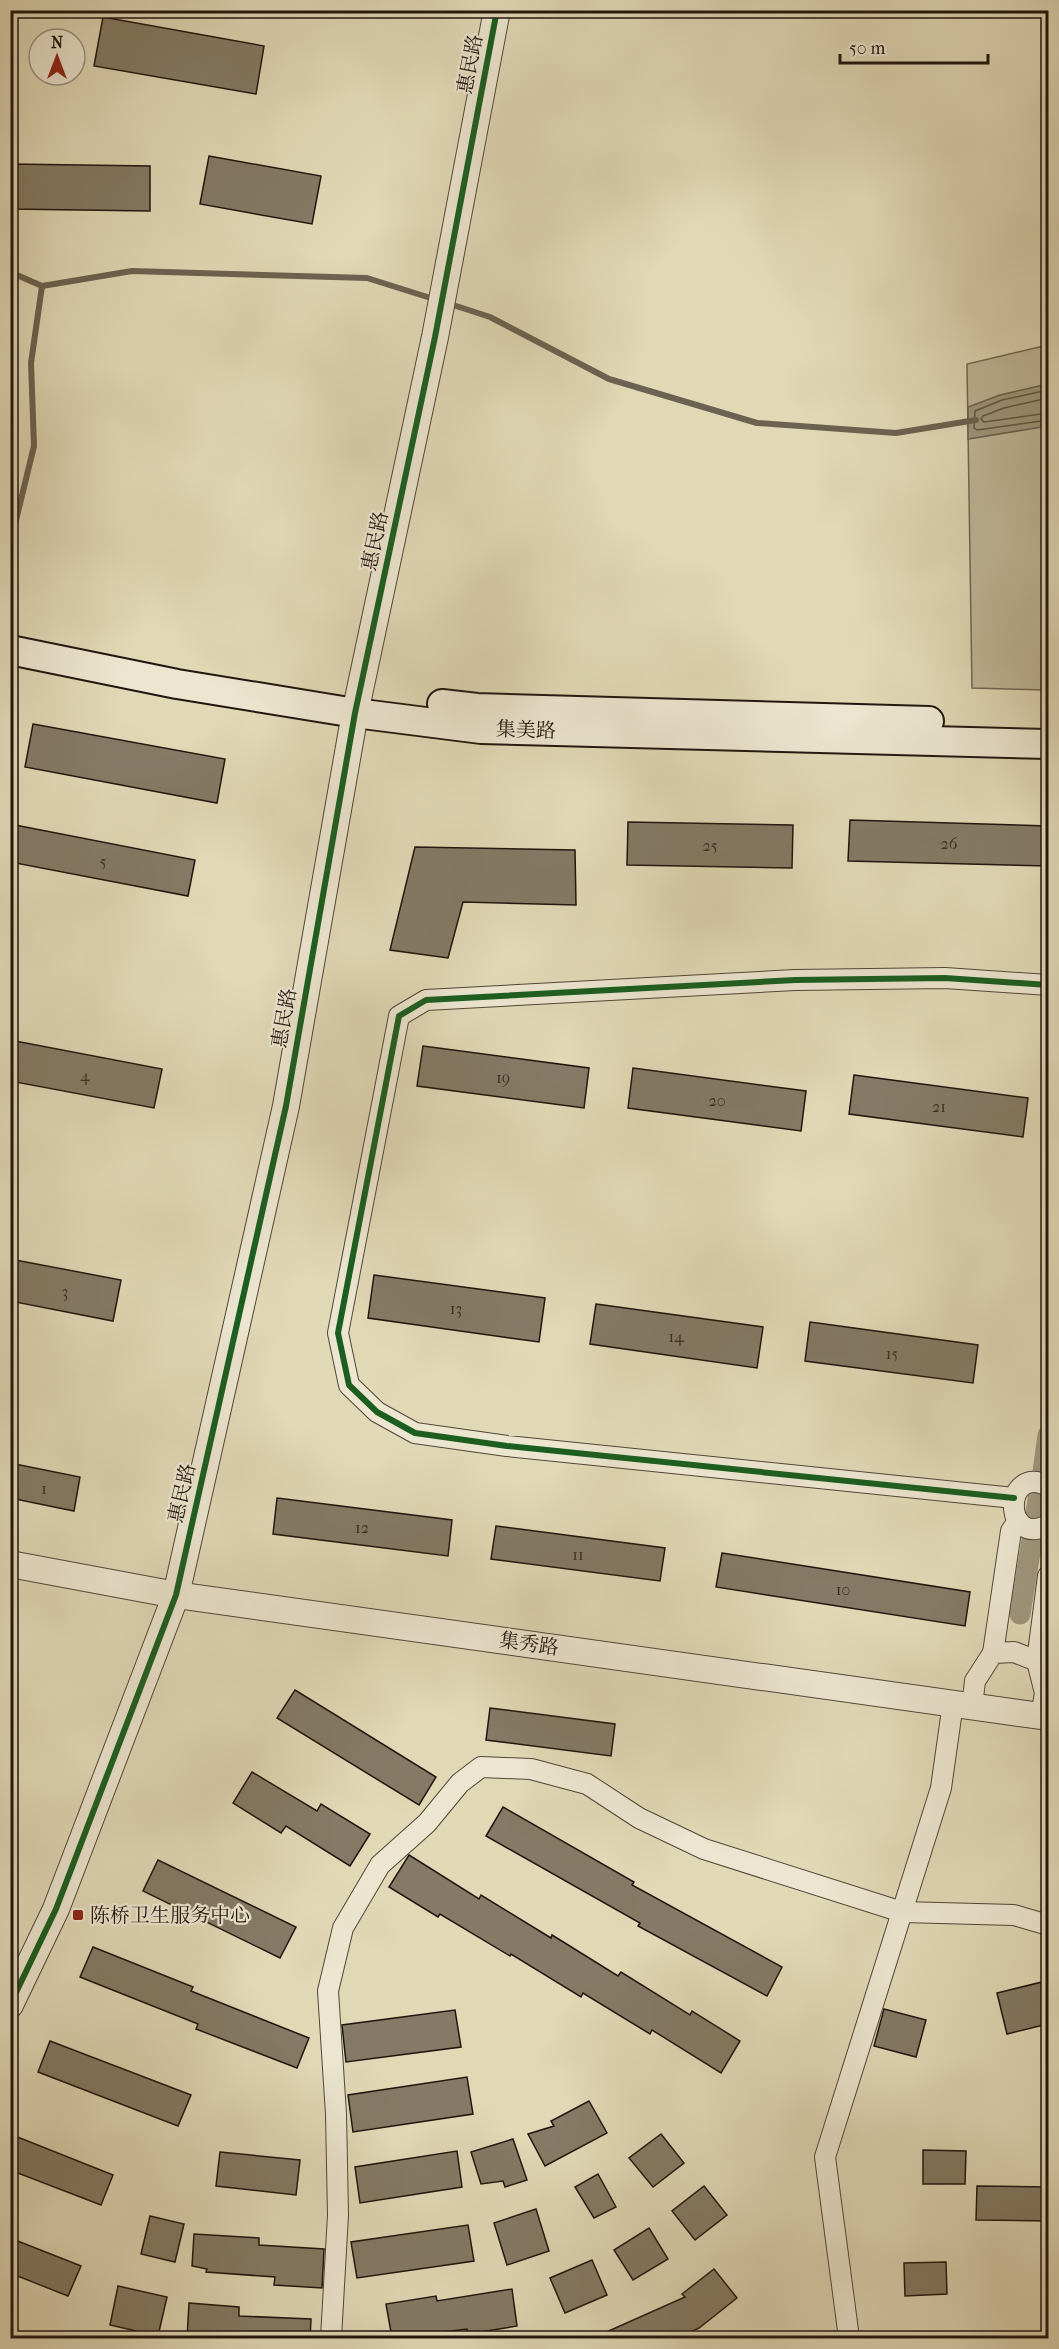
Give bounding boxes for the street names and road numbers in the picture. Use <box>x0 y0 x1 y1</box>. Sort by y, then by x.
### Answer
street label: 惠民路 <box>453 32 487 96</box>
street label: 惠民路 <box>358 509 392 573</box>
street label: 集美路 <box>496 717 556 743</box>
street label: 惠民路 <box>267 986 301 1050</box>
street label: 惠民路 <box>164 1461 200 1525</box>
street label: 集秀路 <box>498 1628 560 1660</box>

